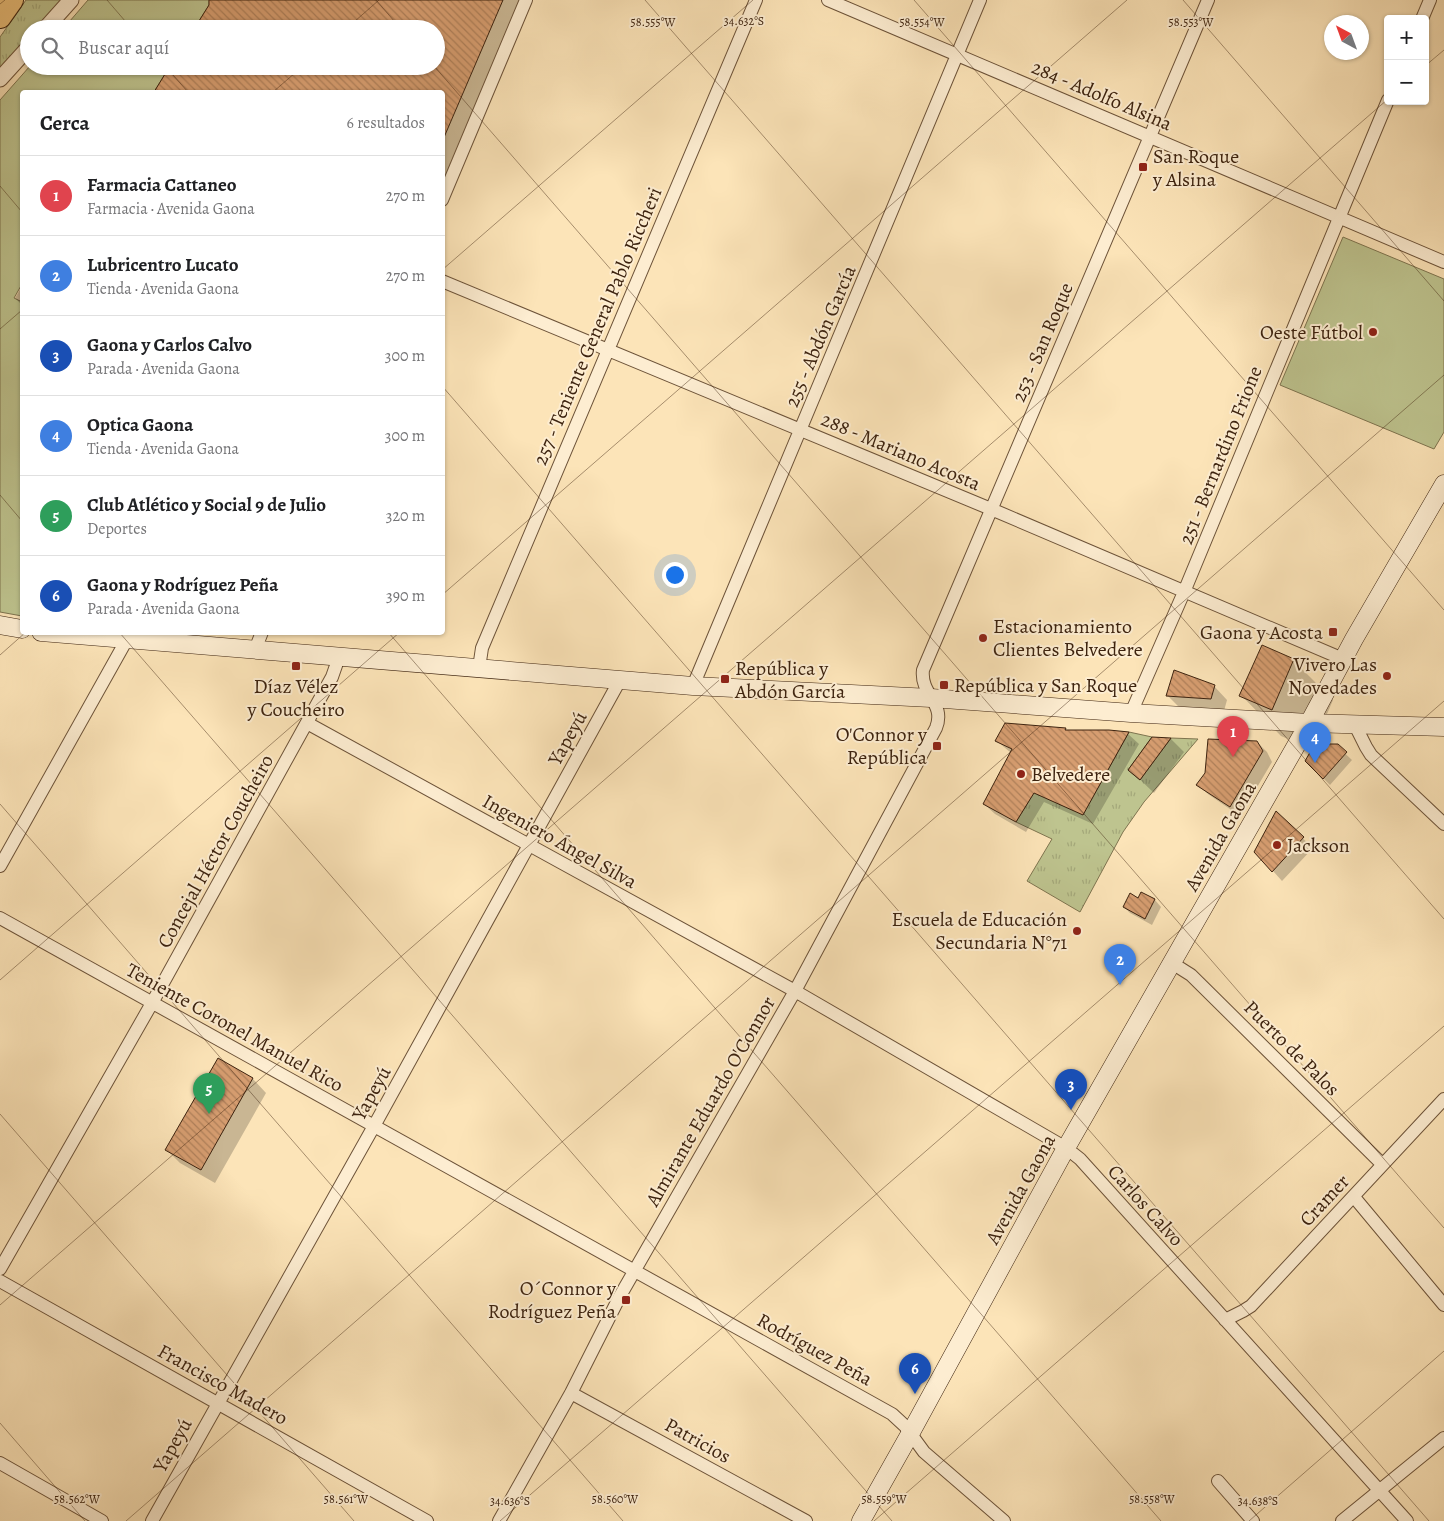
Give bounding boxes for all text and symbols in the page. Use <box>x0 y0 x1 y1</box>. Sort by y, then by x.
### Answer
text: 34.632°S <box>724 13 764 29</box>
text: 58.555°W <box>631 14 676 30</box>
text: 58.554°W <box>899 14 945 30</box>
text: 58.553°W <box>1169 14 1214 30</box>
north arrow <box>1324 15 1369 60</box>
map controls <box>1384 15 1429 105</box>
button: + <box>1384 15 1429 60</box>
search box <box>20 20 445 75</box>
icon: search <box>38 34 66 62</box>
text: Buscar aquí <box>78 35 169 61</box>
street label: 284 - Adolfo Alsina <box>1027 54 1177 137</box>
button: − <box>1384 60 1429 105</box>
text: Cerca <box>40 109 90 137</box>
text: 6 resultados <box>347 112 425 134</box>
place label: San Roque y Alsina <box>1152 143 1239 193</box>
marker: San Roque y Alsina <box>1137 161 1149 173</box>
text: Farmacia Cattaneo <box>87 172 237 198</box>
street label: 257 - Teniente General Pablo Riccheri <box>527 183 668 469</box>
text: 1 <box>53 185 59 207</box>
text: 270 m <box>386 185 425 207</box>
text: Farmacia · Avenida Gaona <box>87 198 255 220</box>
text: Lubricentro Lucato <box>87 252 239 278</box>
street label: 255 - Abdón García <box>778 260 863 411</box>
text: 2 <box>52 265 60 287</box>
text: 270 m <box>386 265 425 287</box>
text: Tienda · Avenida Gaona <box>87 278 239 300</box>
street label: 253 - San Roque <box>1005 278 1080 406</box>
place label: Oeste Fútbol <box>1260 319 1363 346</box>
marker: Oeste Fútbol <box>1367 326 1379 338</box>
text: Gaona y Carlos Calvo <box>87 332 252 358</box>
text: 3 <box>53 345 59 367</box>
text: 300 m <box>385 345 425 367</box>
text: Parada · Avenida Gaona <box>87 358 240 380</box>
street label: 251 - Bernardino Frione <box>1172 362 1269 548</box>
street label: 288 - Mariano Acosta <box>817 406 985 497</box>
text: Optica Gaona <box>87 412 193 438</box>
text: 4 <box>52 425 60 447</box>
text: 300 m <box>385 425 425 447</box>
text: Tienda · Avenida Gaona <box>87 438 239 460</box>
text: Club Atlético y Social 9 de Julio <box>87 492 326 518</box>
text: 5 <box>53 505 59 527</box>
text: 320 m <box>386 505 425 527</box>
text: Deportes <box>87 518 147 540</box>
your location <box>662 562 688 588</box>
text: Gaona y Rodríguez Peña <box>87 572 278 598</box>
text: 6 <box>52 585 60 607</box>
text: 390 m <box>386 585 425 607</box>
text: Parada · Avenida Gaona <box>87 598 240 620</box>
place label: Estacionamiento Clientes Belvedere <box>993 613 1143 663</box>
place label: Gaona y Acosta <box>1200 619 1324 646</box>
marker: Gaona y Acosta <box>1327 626 1339 638</box>
marker: Estacionamiento Clientes Belvedere <box>977 632 989 644</box>
place label: Vivero Las Novedades <box>1288 651 1377 701</box>
place label: República y Abdón García <box>734 655 846 705</box>
marker: Díaz Vélez y Coucheiro <box>290 660 302 672</box>
marker: Vivero Las Novedades <box>1381 670 1393 682</box>
place label: República y San Roque <box>954 672 1137 699</box>
place label: Díaz Vélez y Coucheiro <box>247 673 345 723</box>
marker: República y Abdón García <box>719 673 731 685</box>
marker: República y San Roque <box>938 679 950 691</box>
street label: Yapeyú <box>541 706 593 771</box>
pin: 1 <box>1217 716 1249 757</box>
place label: O'Connor y República <box>836 721 928 771</box>
pin: 4 <box>1299 722 1331 763</box>
marker: O'Connor y República <box>931 740 943 752</box>
street label: Concejal Héctor Coucheiro <box>151 749 280 953</box>
place label: Belvedere <box>1031 761 1110 788</box>
marker: Belvedere <box>1015 768 1027 780</box>
street label: Avenida Gaona <box>1178 776 1263 897</box>
street label: Ingeniero Ángel Silva <box>478 788 642 895</box>
place label: Jackson <box>1287 832 1350 859</box>
marker: Jackson <box>1271 839 1283 851</box>
place label: Escuela de Educación Secundaria N°71 <box>892 906 1067 956</box>
marker: Escuela de Educación Secundaria N°71 <box>1071 925 1083 937</box>
pin: 2 <box>1104 944 1136 985</box>
street label: Teniente Coronel Manuel Rico <box>121 956 348 1099</box>
street label: Almirante Eduardo O'Connor <box>639 991 782 1212</box>
street label: Puerto de Palos <box>1238 994 1346 1102</box>
street label: Yapeyú <box>345 1061 397 1126</box>
pin: 3 <box>1055 1069 1087 1110</box>
pin: 5 <box>193 1073 225 1114</box>
street label: Avenida Gaona <box>979 1129 1062 1250</box>
street label: Carlos Calvo <box>1102 1159 1190 1252</box>
street label: Cramer <box>1293 1168 1356 1232</box>
place label: O´Connor y Rodríguez Peña <box>488 1275 617 1325</box>
marker: O´Connor y Rodríguez Peña <box>620 1294 632 1306</box>
street label: Rodríguez Peña <box>752 1307 878 1393</box>
street label: Francisco Madero <box>153 1337 293 1431</box>
pin: 6 <box>899 1353 931 1394</box>
street label: Patricios <box>660 1411 736 1470</box>
street label: Yapeyú <box>146 1413 198 1478</box>
text: 58.562°W <box>54 1491 101 1507</box>
text: 58.561°W <box>324 1491 369 1507</box>
text: 58.560°W <box>592 1491 639 1507</box>
text: 58.559°W <box>861 1491 907 1507</box>
text: 58.558°W <box>1129 1491 1176 1507</box>
text: 34.636°S <box>490 1493 530 1509</box>
text: 34.638°S <box>1238 1493 1278 1509</box>

